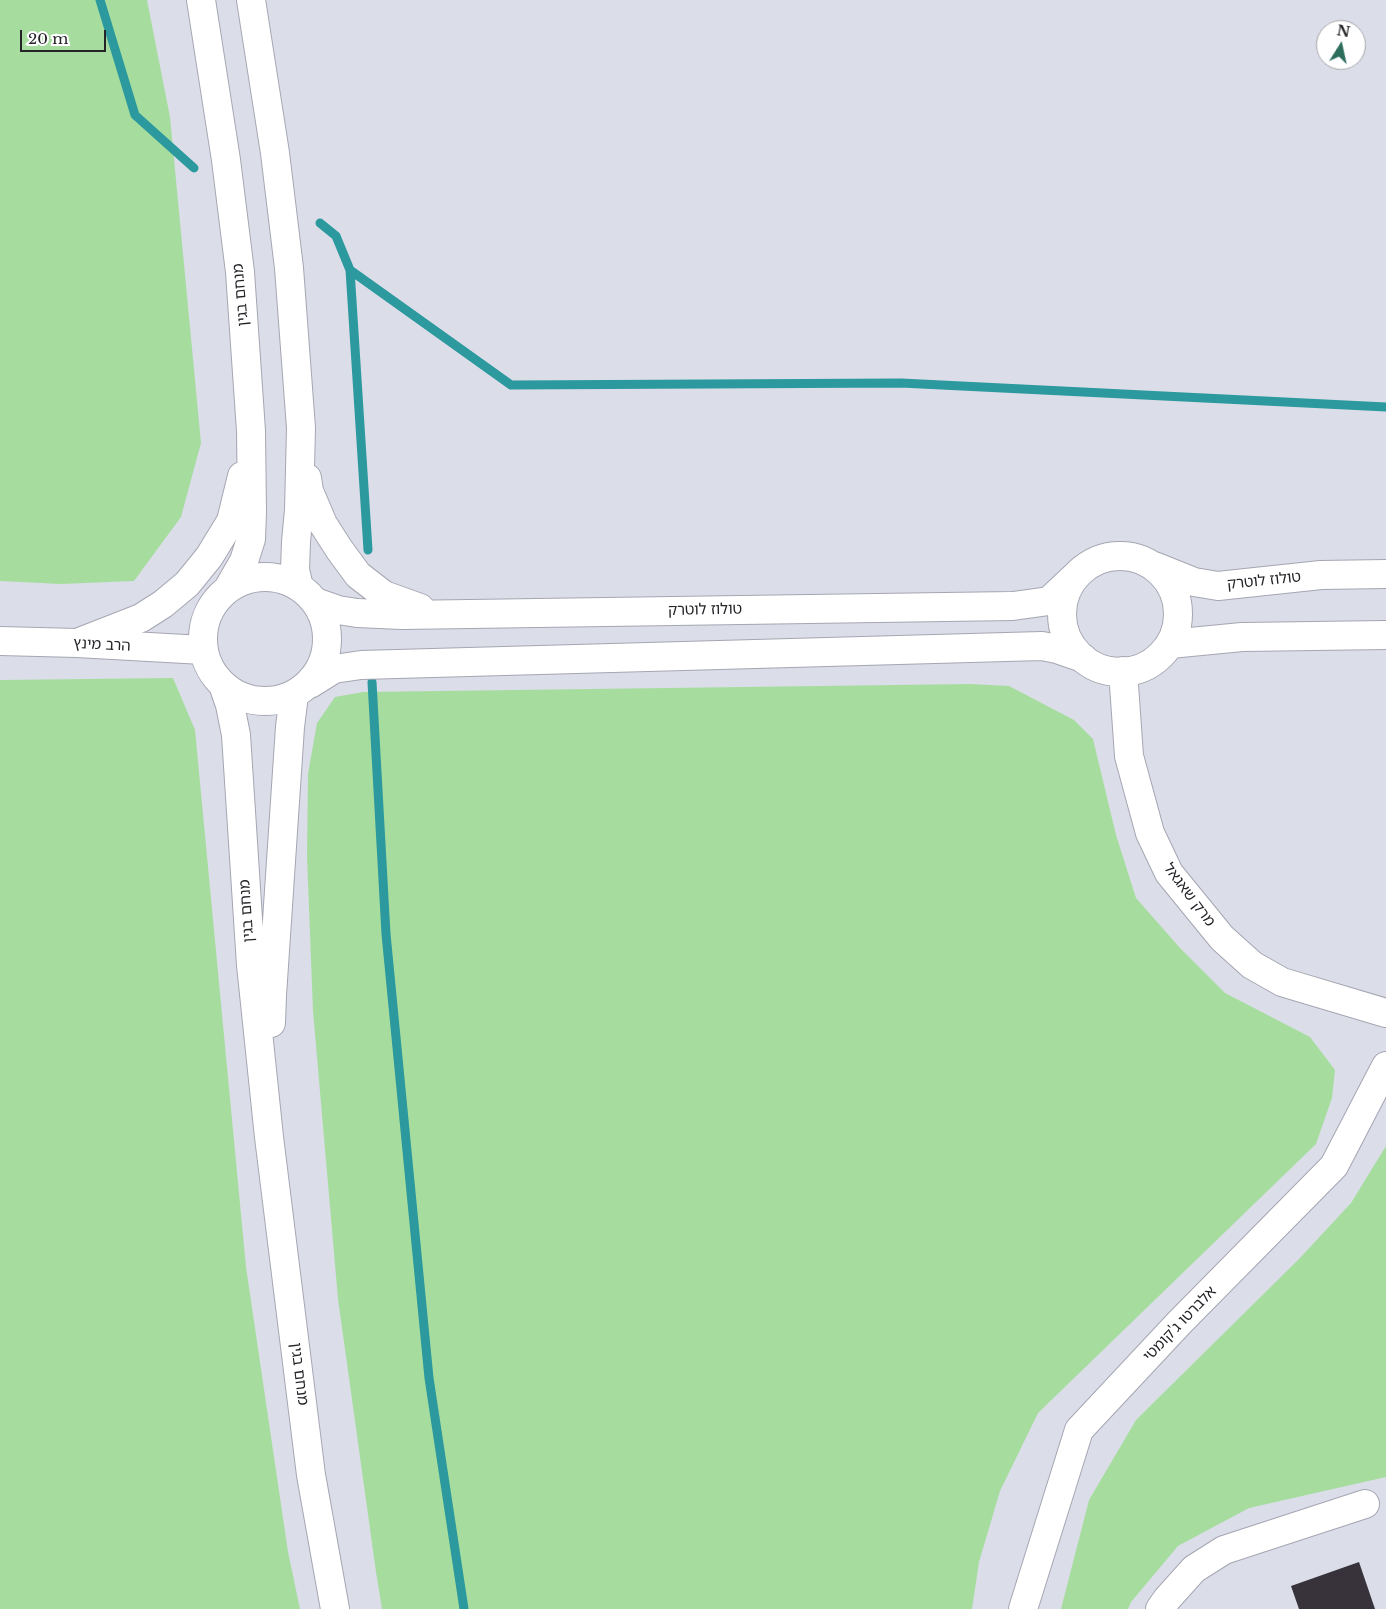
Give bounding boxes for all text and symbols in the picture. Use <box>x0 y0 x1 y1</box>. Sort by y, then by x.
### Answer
scale bar <box>22 20 109 52</box>
north arrow <box>1316 20 1366 70</box>
text: N <box>1335 21 1351 41</box>
text: 20 m <box>28 29 68 48</box>
street label: מנחם בגין <box>229 263 253 327</box>
street label: טולוז לוטרק <box>1226 568 1302 594</box>
street label: טולוז לוטרק <box>668 600 742 620</box>
street label: הרב מינץ <box>73 635 131 655</box>
street label: מרק שאגאל <box>1159 860 1219 930</box>
street label: מנחם בגין <box>236 879 258 943</box>
street label: אלברטו ג'קומטי <box>1140 1283 1220 1365</box>
street label: מנחם בגין <box>286 1342 312 1406</box>

